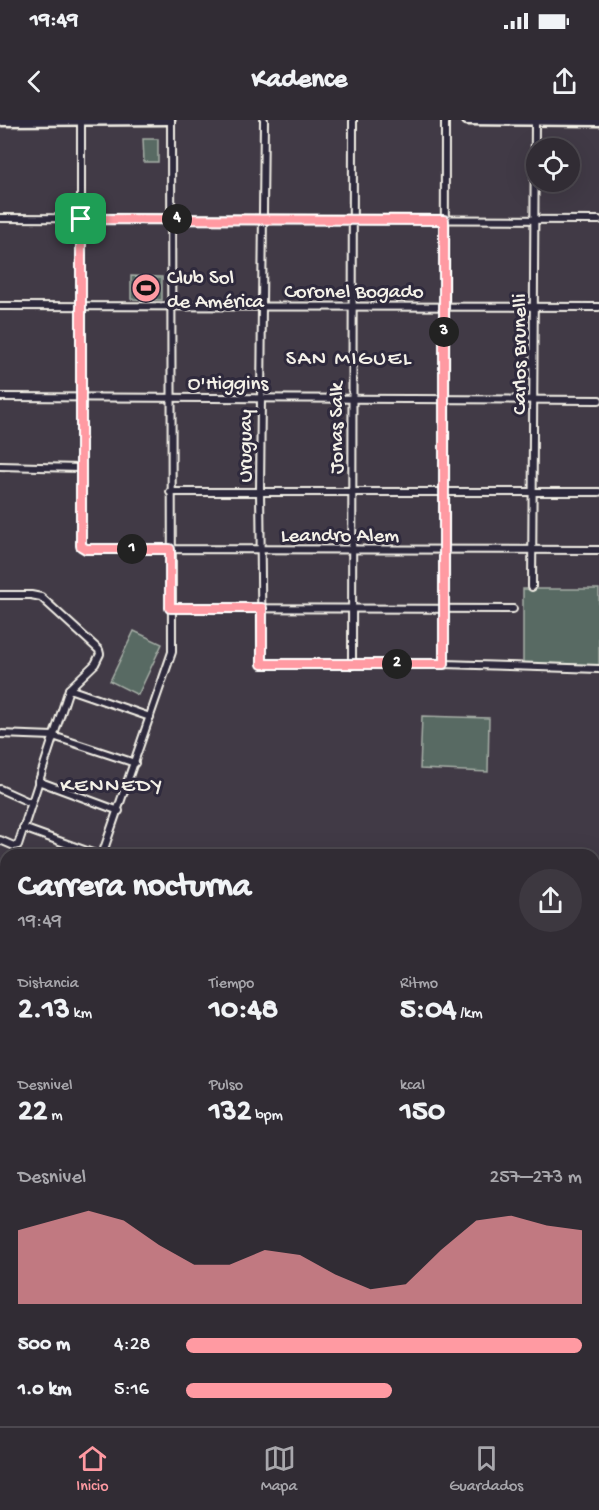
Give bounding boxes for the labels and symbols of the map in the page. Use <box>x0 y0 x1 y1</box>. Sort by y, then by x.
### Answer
pin <box>55 193 106 244</box>
pin: 4 <box>162 204 192 234</box>
place label: Club Sol de América <box>167 267 265 316</box>
sports icon: Club Sol de América <box>130 272 162 304</box>
street label: Coronel Bogado <box>284 281 424 306</box>
street label: Carlos Brunelli <box>509 293 534 415</box>
pin: 3 <box>429 317 459 347</box>
district label: SAN MIGUEL <box>286 347 412 373</box>
street label: O'Higgins <box>188 373 270 398</box>
street label: Jonas Salk <box>326 379 351 474</box>
street label: Uruguay <box>235 409 260 483</box>
street label: Leandro Alem <box>281 525 399 550</box>
pin: 1 <box>117 534 147 564</box>
pin: 2 <box>382 649 412 679</box>
district label: KENNEDY <box>60 774 164 800</box>

